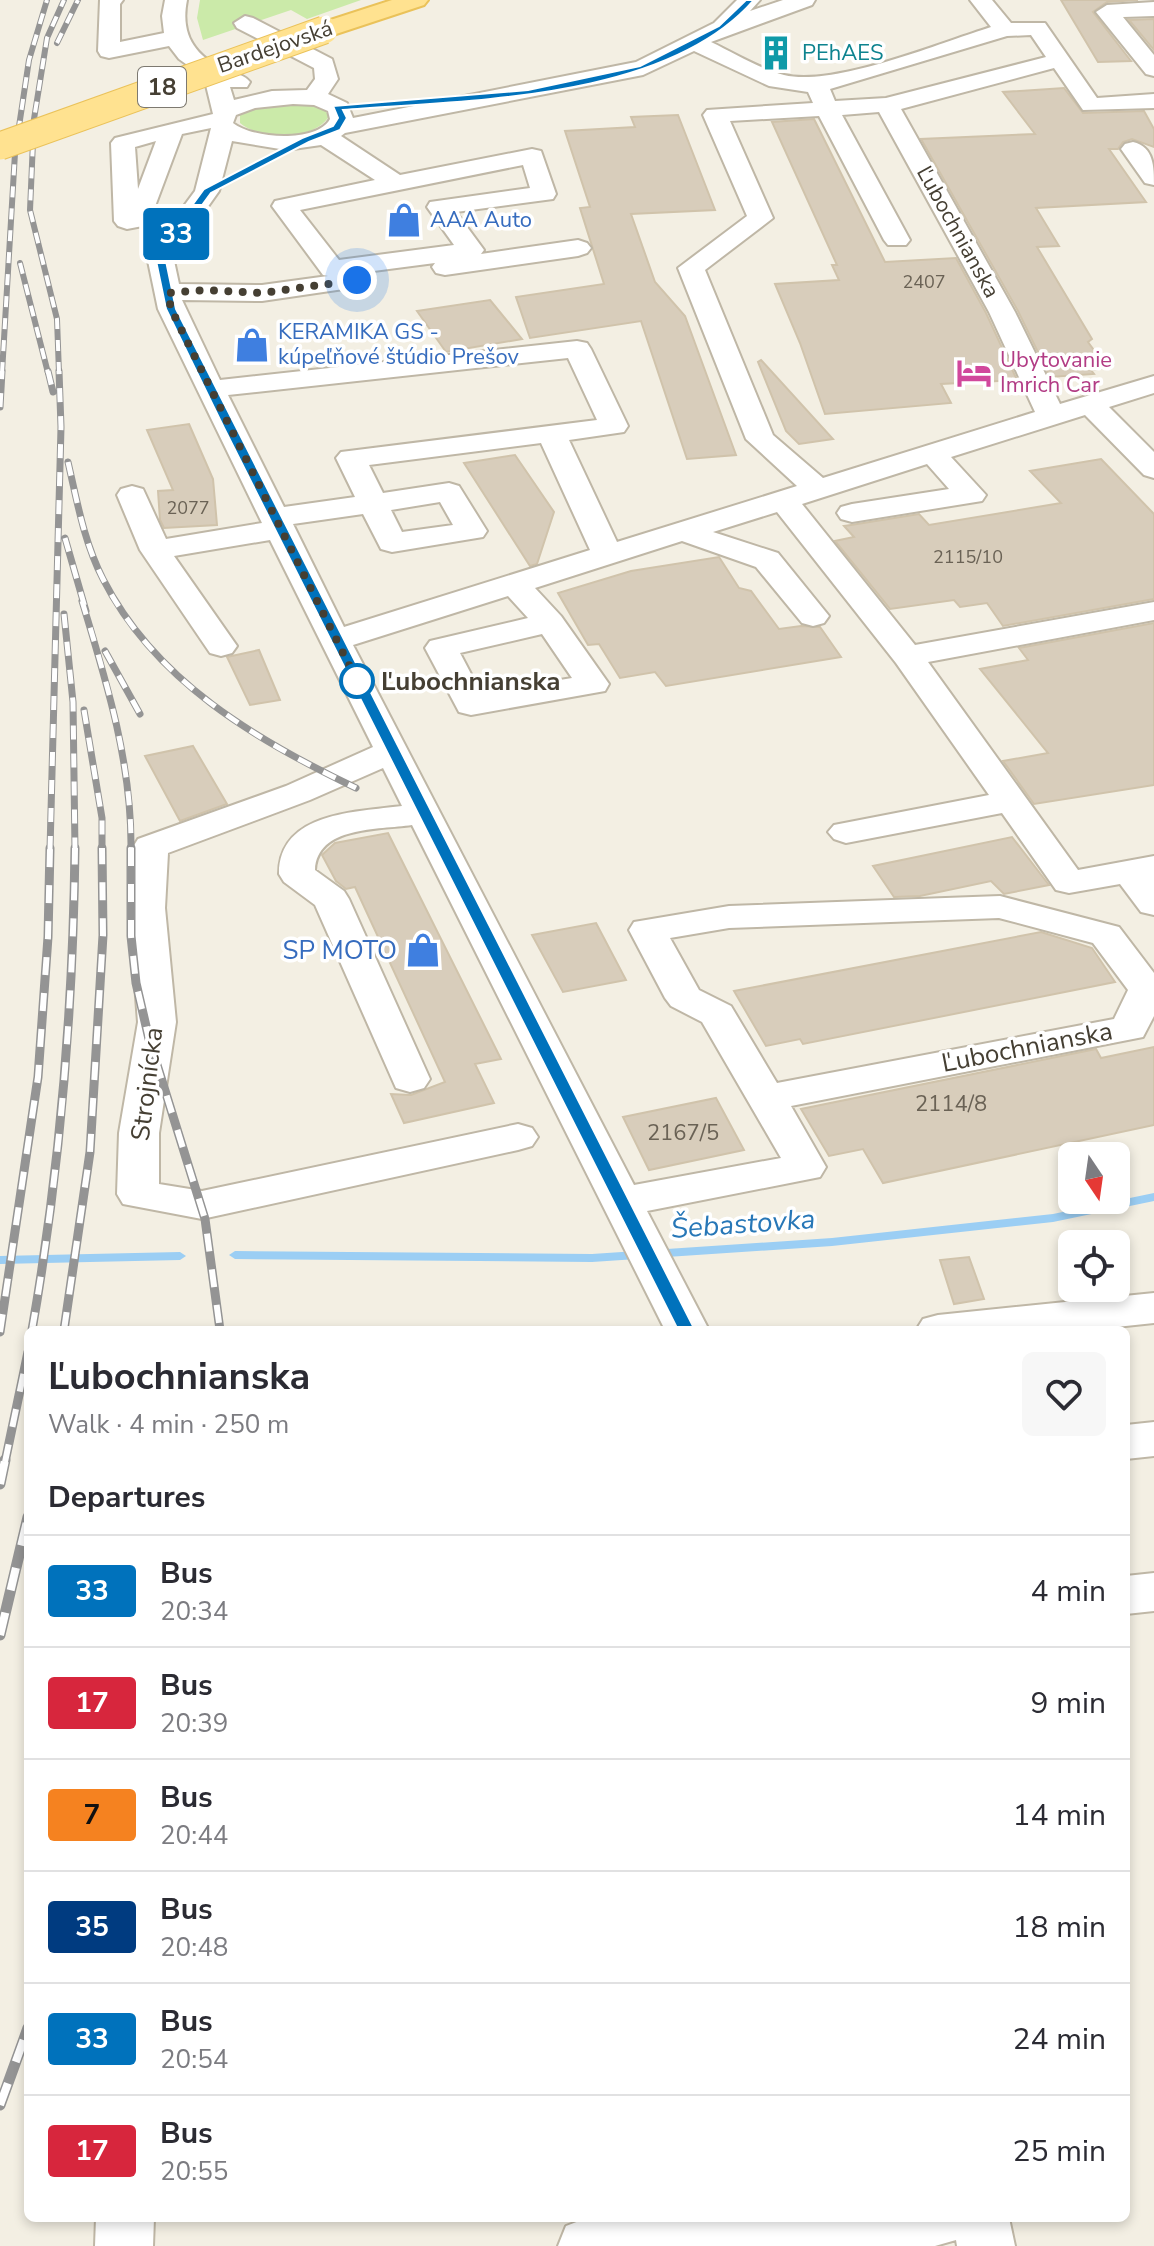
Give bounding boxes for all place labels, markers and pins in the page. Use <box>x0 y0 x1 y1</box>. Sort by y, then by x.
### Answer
building icon: PEhAES <box>757 34 795 72</box>
place label: PEhAES <box>802 38 883 68</box>
shop icon: AAA Auto <box>385 201 423 239</box>
place label: AAA Auto <box>430 205 532 235</box>
place label: KERAMIKA GS - kúpeľňové štúdio Prešov <box>278 317 520 372</box>
shop icon: KERAMIKA GS - kúpeľňové štúdio Prešov <box>233 326 271 364</box>
place label: Ubytovanie Imrich Car <box>1000 345 1112 400</box>
hotel icon: Ubytovanie Imrich Car <box>955 354 993 392</box>
marker: Ľubochnianska <box>340 664 374 698</box>
place label: Ľubochnianska <box>381 664 560 699</box>
shop icon: SP MOTO <box>404 931 442 969</box>
place label: SP MOTO <box>282 933 397 968</box>

